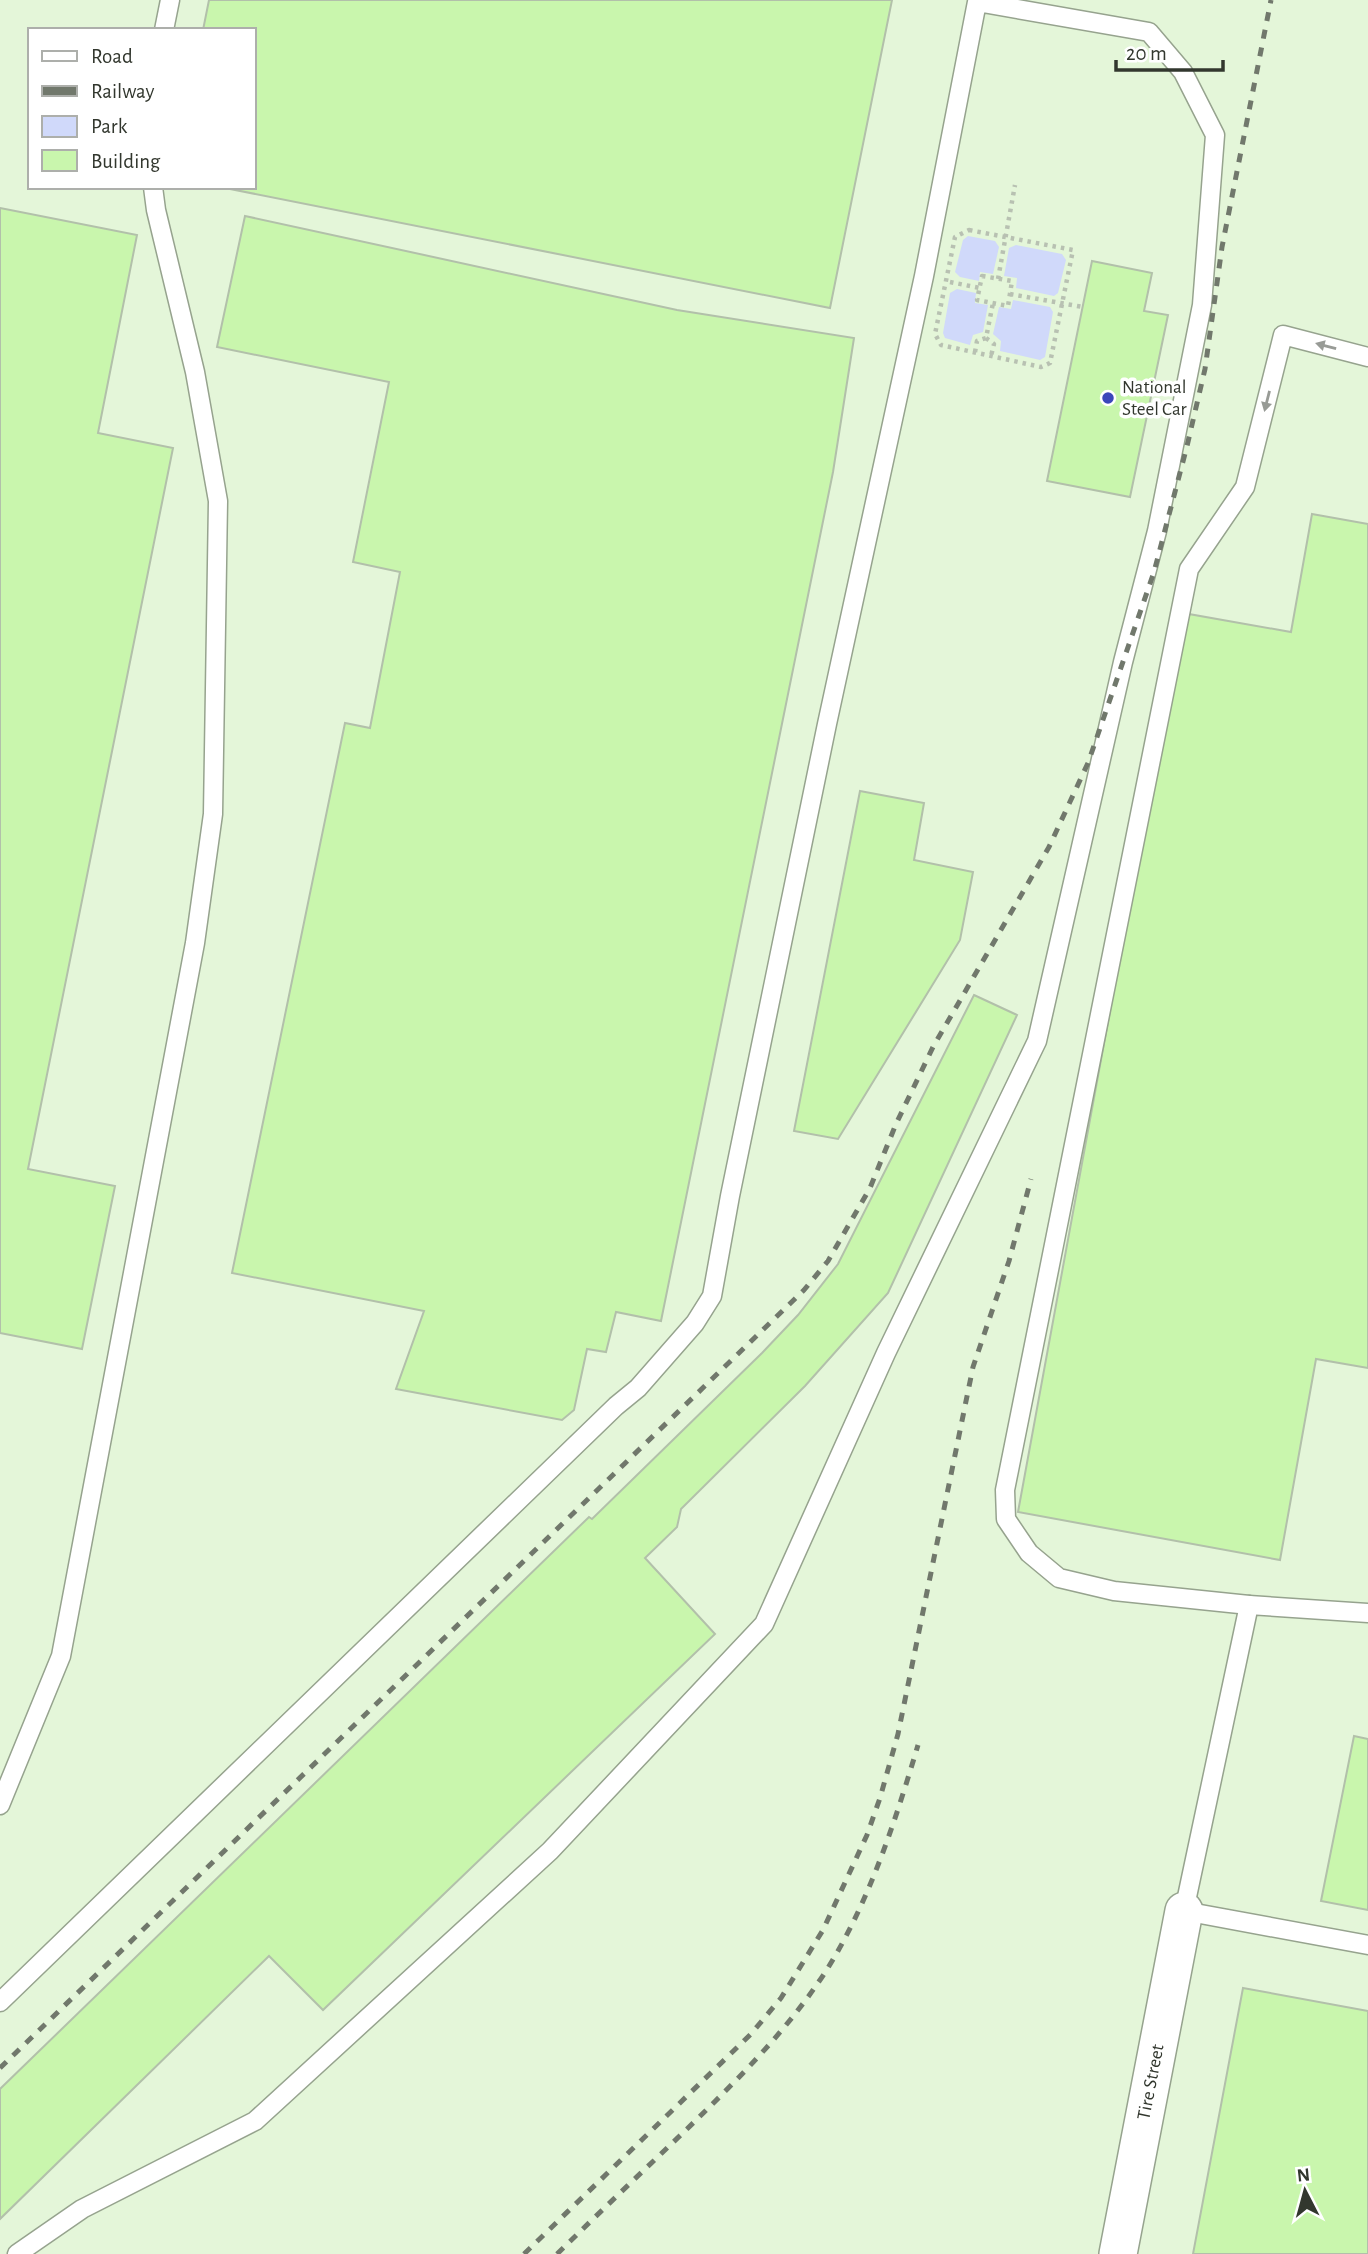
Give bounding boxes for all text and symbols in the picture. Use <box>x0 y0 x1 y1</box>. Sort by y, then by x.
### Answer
legend <box>28 28 256 189</box>
scale bar <box>1116 28 1223 72</box>
text: 20 m <box>1126 43 1167 64</box>
text: Road <box>91 46 133 67</box>
text: Railway <box>91 81 154 102</box>
text: Park <box>91 116 128 137</box>
text: Building <box>91 151 161 172</box>
one-way arrow <box>1315 340 1337 351</box>
place label: National Steel Car <box>1122 378 1187 419</box>
marker: National Steel Car <box>1100 390 1116 406</box>
one-way arrow <box>1261 390 1272 412</box>
street label: Tire Street <box>1134 2043 1168 2121</box>
north arrow <box>1270 2156 1340 2226</box>
text: N <box>1296 2165 1311 2186</box>

